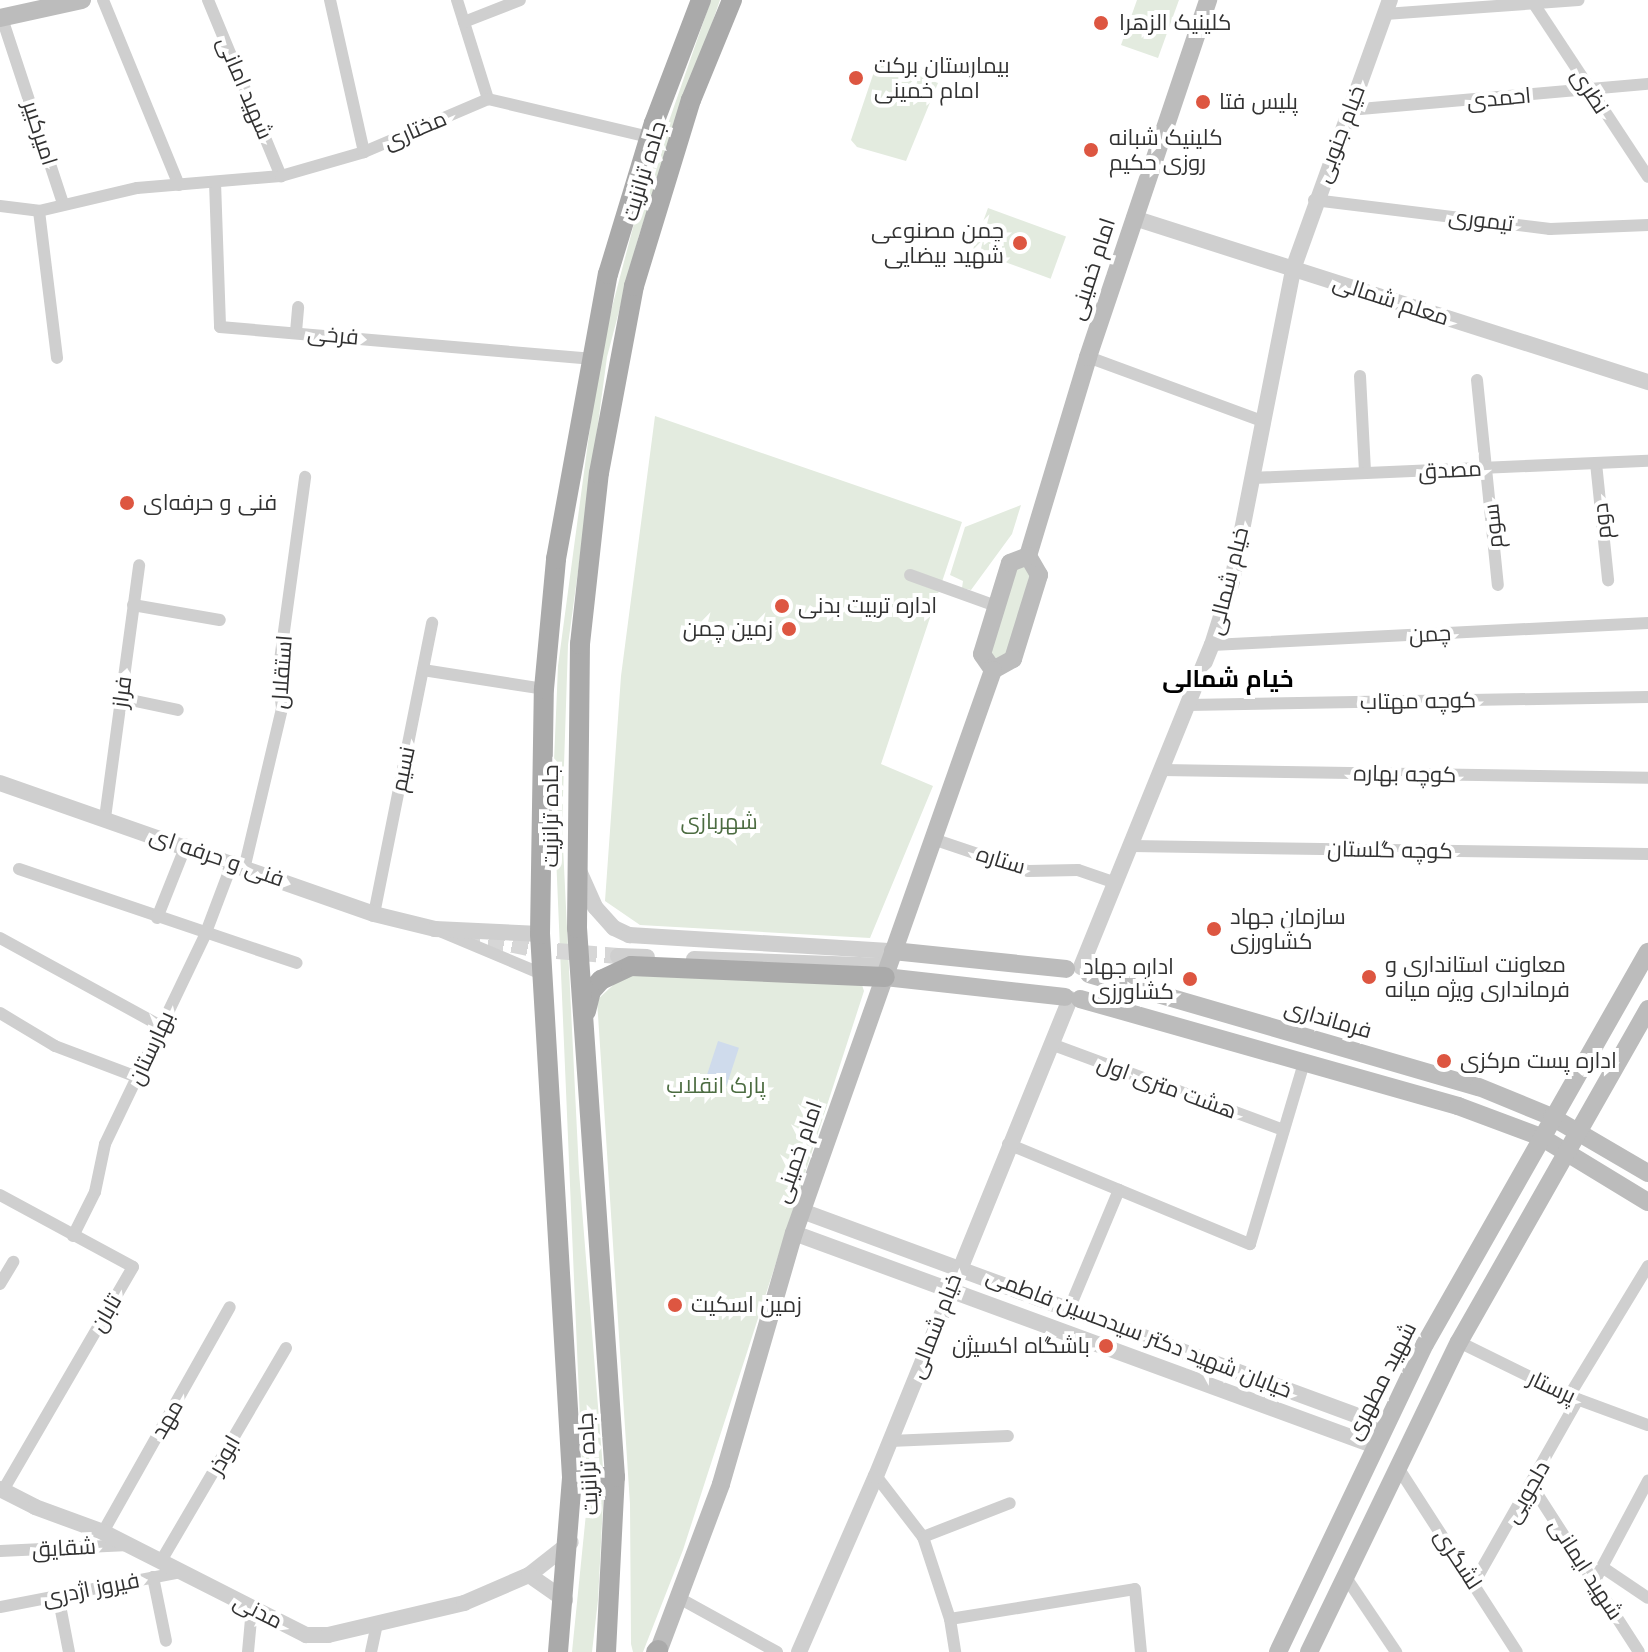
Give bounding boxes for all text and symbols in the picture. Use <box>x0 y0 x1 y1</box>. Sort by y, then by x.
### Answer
place label: کلینیک الزهرا <box>1119 10 1232 36</box>
marker: کلینیک الزهرا <box>1090 12 1112 34</box>
street label: شهید امانی <box>212 33 278 143</box>
place label: بیمارستان برکت امام خمینی <box>874 52 1010 104</box>
street label: نظری <box>1566 63 1614 119</box>
marker: بیمارستان برکت امام خمینی <box>845 67 867 89</box>
street label: خیام جنوبی <box>1309 82 1371 186</box>
street label: احمدی <box>1466 82 1532 114</box>
place label: پلیس فتا <box>1219 89 1298 115</box>
marker: پلیس فتا <box>1194 93 1212 111</box>
street label: امیرکبیر <box>17 97 63 169</box>
street label: مختاری <box>380 105 450 155</box>
street label: جاده ترانزیت <box>616 118 672 224</box>
place label: کلینیک شبانه روزی حکیم <box>1109 124 1223 176</box>
marker: کلینیک شبانه روزی حکیم <box>1080 139 1102 161</box>
street label: تیموری <box>1447 203 1515 237</box>
street label: امام خمینی <box>1063 215 1121 323</box>
place label: چمن مصنوعی شهید بیضایی <box>871 217 1004 268</box>
marker: چمن مصنوعی شهید بیضایی <box>1011 234 1029 252</box>
street label: معلم شمالی <box>1330 269 1452 331</box>
street label: فرخی <box>306 320 360 350</box>
street label: مصدق <box>1418 455 1482 485</box>
place label: فنی و حرفه‌ای <box>143 490 277 516</box>
marker: فنی و حرفه‌ای <box>118 494 136 512</box>
street label: سوم <box>1478 502 1508 550</box>
street label: دوم <box>1587 502 1617 540</box>
street label: خیام شمالی <box>1202 524 1254 638</box>
place label: اداره تربیت بدنی <box>798 593 937 619</box>
marker: اداره تربیت بدنی <box>773 597 791 615</box>
place label: زمین چمن <box>683 616 773 642</box>
marker: زمین چمن <box>780 620 798 638</box>
street label: چمن <box>1408 620 1452 648</box>
street label: استقلال <box>266 634 298 710</box>
district label: خیام شمالی <box>1162 665 1294 693</box>
street label: فراز <box>107 674 137 710</box>
street label: کوچه مهتاب <box>1360 687 1476 715</box>
street label: نسيم <box>385 744 421 794</box>
street label: کوچه بهاره <box>1353 760 1457 788</box>
street label: جاده ترانزیت <box>538 764 564 868</box>
park label: شهربازی <box>680 809 758 835</box>
street label: فنی و حرفه ای <box>146 822 288 892</box>
street label: کوچه گلستان <box>1327 836 1453 864</box>
street label: ستاره <box>973 840 1029 880</box>
place label: سازمان جهاد کشاورزی <box>1230 903 1346 954</box>
marker: سازمان جهاد کشاورزی <box>1205 920 1223 938</box>
place label: معاونت استانداری و فرمانداری ویژه میانه <box>1385 951 1570 1002</box>
place label: اداره جهاد کشاورزی <box>1083 953 1174 1004</box>
marker: معاونت استانداری و فرمانداری ویژه میانه <box>1360 968 1378 986</box>
marker: اداره جهاد کشاورزی <box>1181 970 1199 988</box>
street label: فرمانداری <box>1281 994 1375 1044</box>
street label: بهارستان <box>122 1007 180 1089</box>
place label: اداره پست مرکزی <box>1460 1048 1617 1074</box>
street label: هشت متری اول <box>1094 1050 1240 1124</box>
marker: اداره پست مرکزی <box>1435 1052 1453 1070</box>
park label: پارک انقلاب <box>666 1073 766 1099</box>
street label: امام خمینی <box>768 1098 828 1206</box>
street label: خیابان شهید دکتر سیدحسین فاطمی <box>983 1262 1295 1404</box>
street label: خیام شمالی <box>903 1270 967 1382</box>
street label: تابان <box>85 1289 127 1337</box>
place label: زمین اسکیت <box>691 1292 802 1318</box>
marker: زمین اسکیت <box>666 1296 684 1314</box>
street label: شهید مطهری <box>1340 1318 1422 1444</box>
place label: باشگاه اکسیژن <box>952 1333 1090 1359</box>
marker: باشگاه اکسیژن <box>1097 1337 1115 1355</box>
street label: پرستار <box>1524 1365 1580 1409</box>
street label: مهد <box>145 1395 189 1443</box>
street label: جاده ترانزیت <box>572 1412 604 1516</box>
street label: ابوذر <box>202 1431 246 1479</box>
street label: دلجویی <box>1499 1456 1555 1528</box>
street label: شهید ایمانی <box>1543 1513 1629 1625</box>
street label: لشگری <box>1429 1524 1487 1594</box>
street label: شقایق <box>31 1533 97 1563</box>
street label: فیروز اژدری <box>40 1567 142 1611</box>
street label: مدنی <box>229 1588 287 1634</box>

